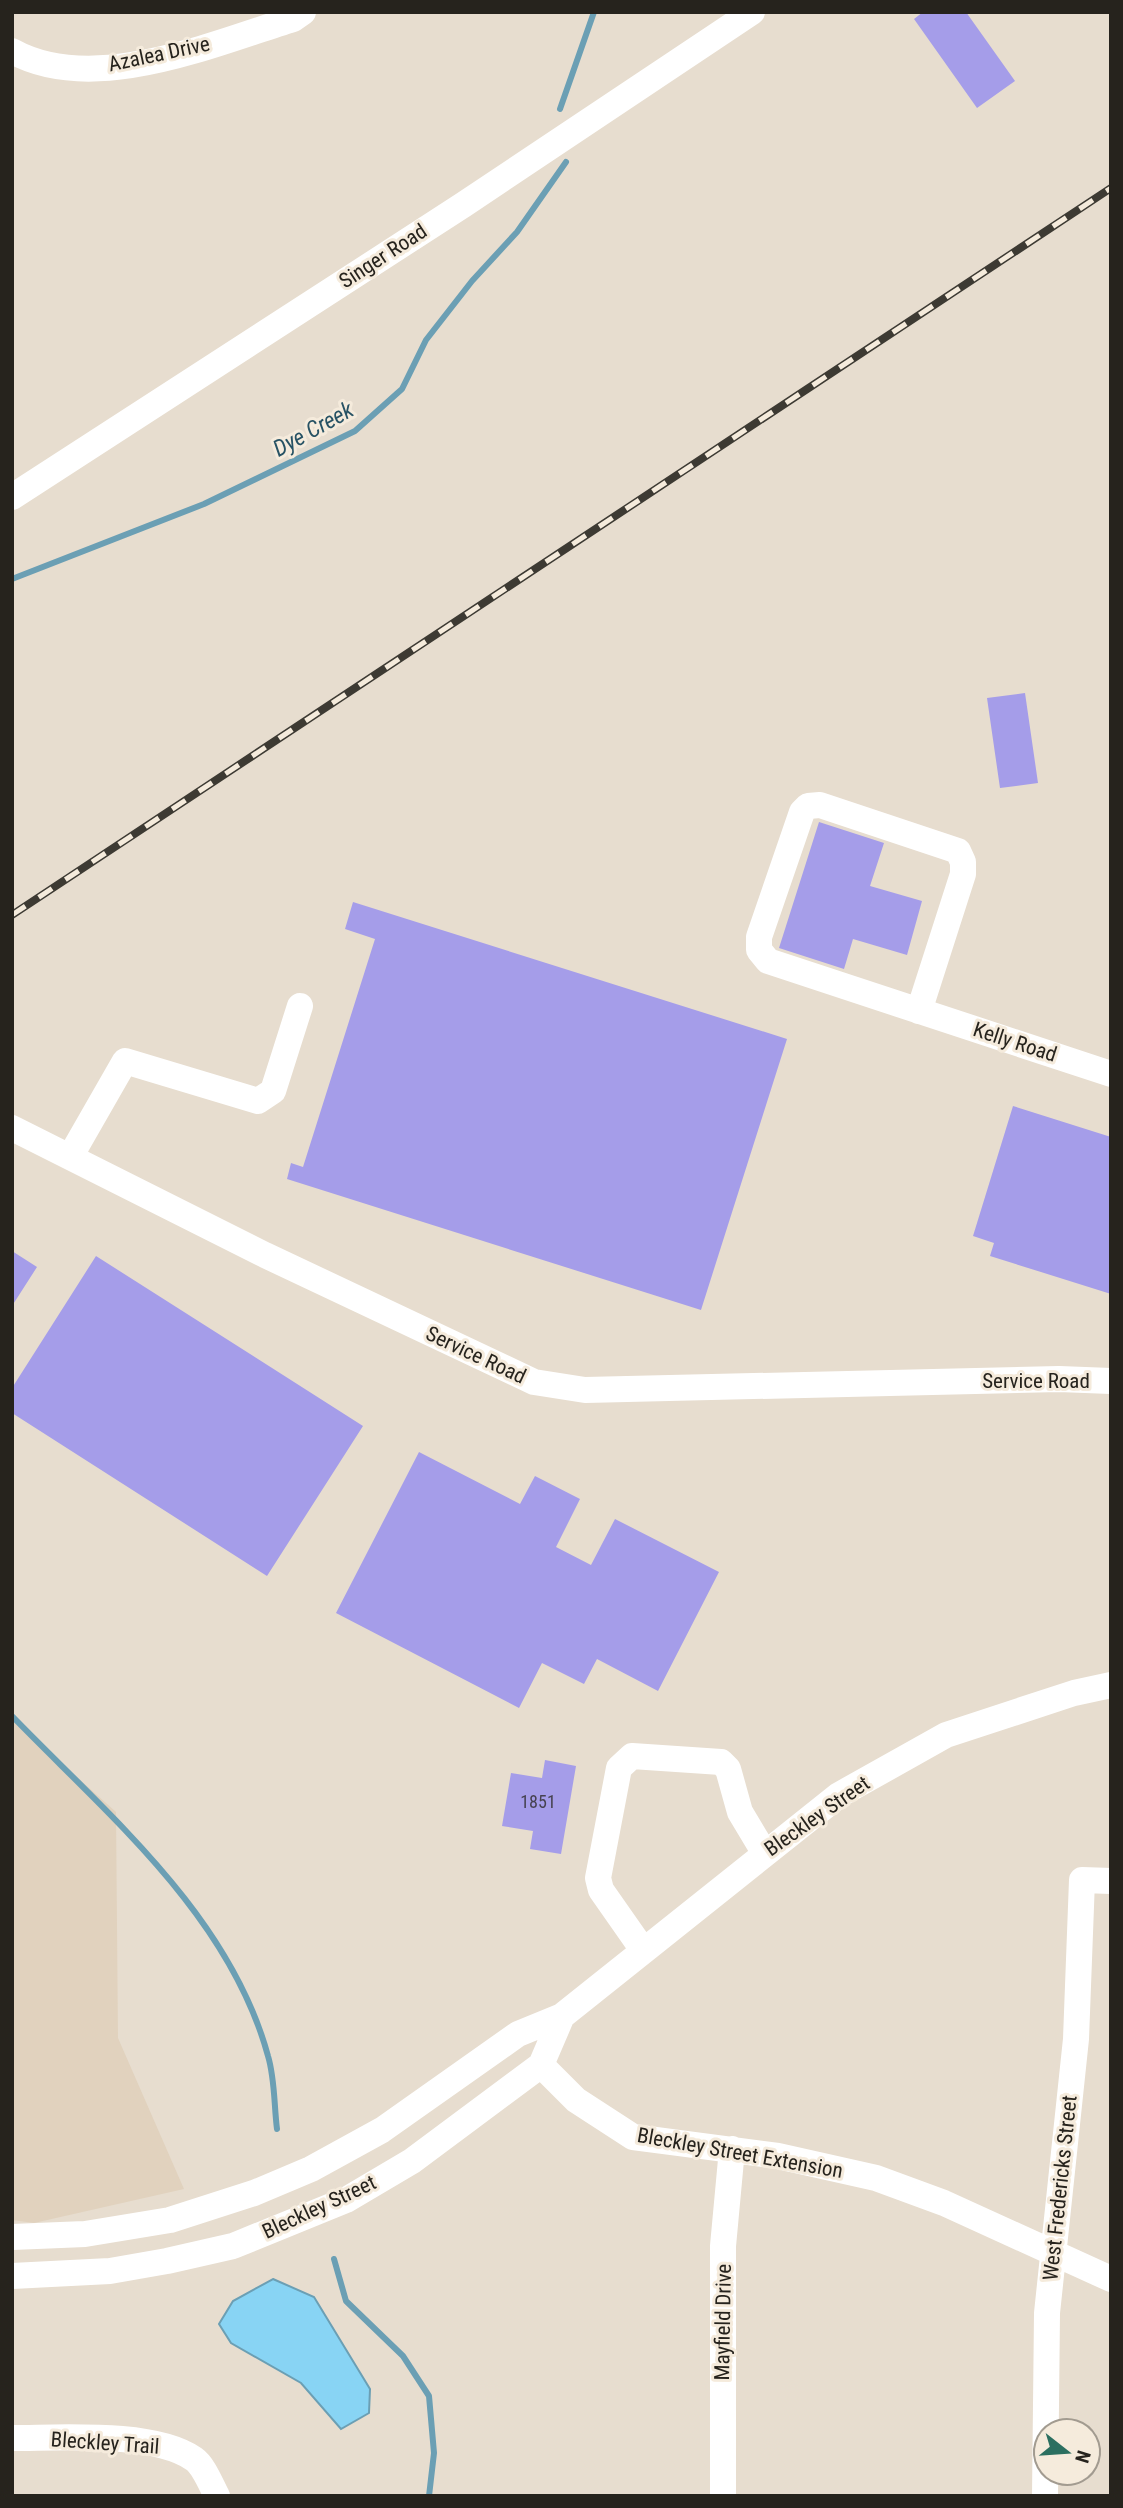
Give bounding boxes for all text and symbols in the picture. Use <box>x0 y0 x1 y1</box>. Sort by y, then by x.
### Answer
street label: Azalea Drive <box>106 32 212 76</box>
street label: Singer Road <box>335 219 431 293</box>
water label: Dye Creek <box>268 396 359 463</box>
street label: Kelly Road <box>970 1017 1060 1067</box>
street label: Service Road <box>422 1321 530 1389</box>
street label: Service Road <box>982 1369 1090 1393</box>
street label: Bleckley Street <box>760 1771 874 1861</box>
house number: 1851 <box>520 1791 556 1812</box>
street label: West Fredericks Street <box>1038 2094 1082 2282</box>
street label: Bleckley Street Extension <box>635 2123 845 2183</box>
street label: Bleckley Street <box>258 2170 380 2244</box>
street label: Mayfield Drive <box>710 2263 736 2381</box>
north arrow <box>1032 2417 1102 2487</box>
street label: Bleckley Trail <box>50 2427 160 2459</box>
text: N <box>1070 2448 1095 2466</box>

